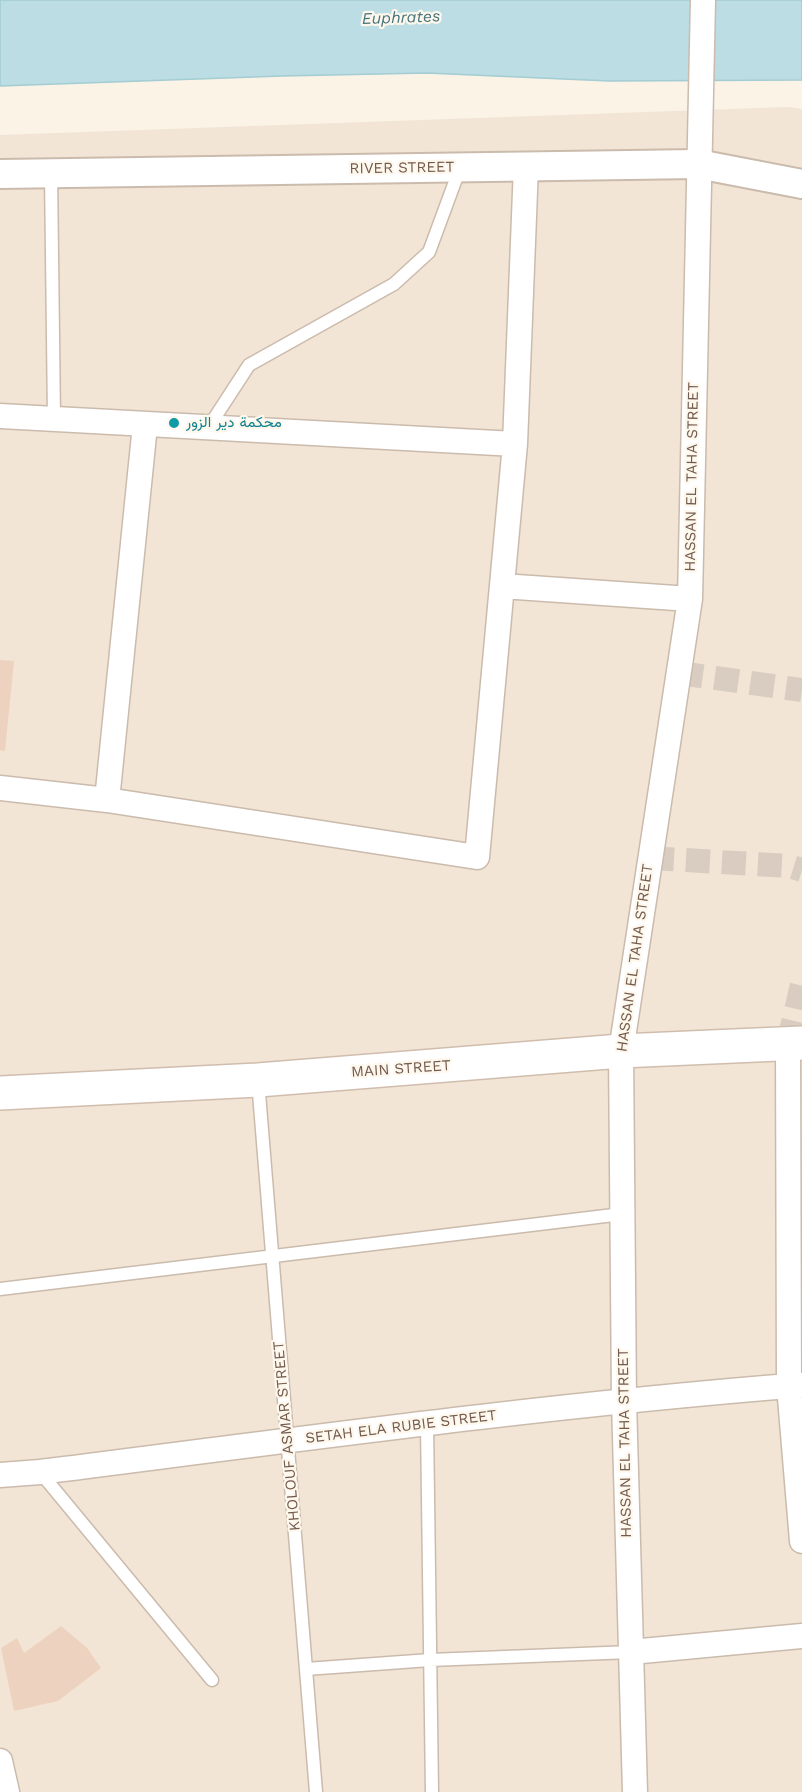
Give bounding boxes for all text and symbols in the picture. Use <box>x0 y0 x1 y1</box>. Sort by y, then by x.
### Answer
water label: Euphrates <box>362 7 440 29</box>
street label: RIVER STREET <box>349 158 455 178</box>
street label: HASSAN EL TAHA STREET <box>681 382 703 572</box>
place label: محكمة دير الزور <box>186 414 282 432</box>
marker: محكمة دير الزور <box>167 416 181 430</box>
street label: HASSAN EL TAHA STREET <box>613 863 657 1053</box>
street label: MAIN STREET <box>351 1057 451 1081</box>
street label: KHOLOUF ASMAR STREET <box>270 1340 304 1532</box>
street label: HASSAN EL TAHA STREET <box>614 1348 636 1538</box>
street label: SETAH ELA RUBIE STREET <box>304 1406 498 1448</box>

